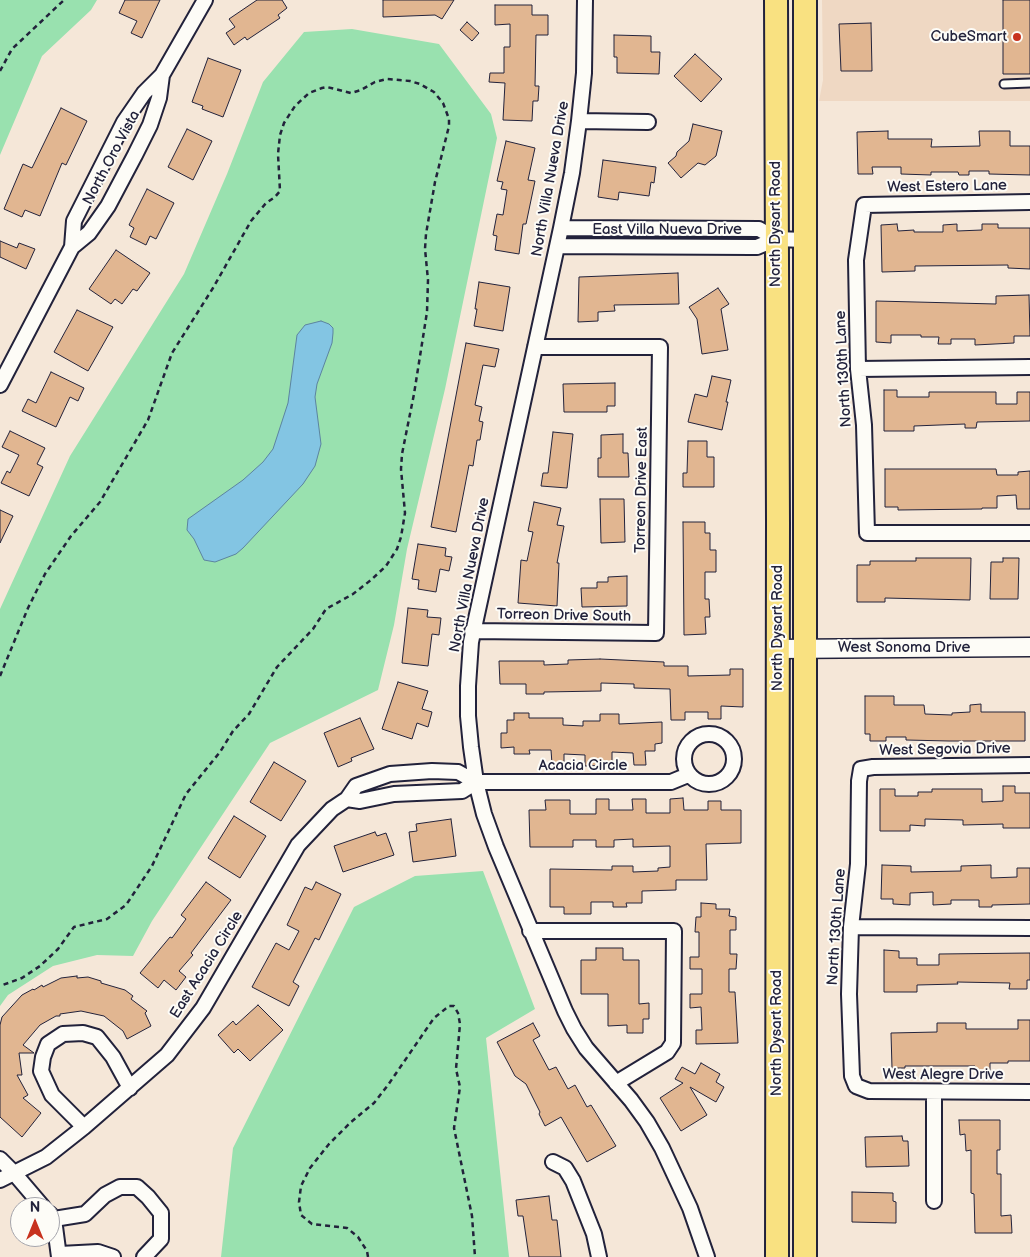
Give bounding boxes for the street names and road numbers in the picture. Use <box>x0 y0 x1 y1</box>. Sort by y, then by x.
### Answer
street label: North Villa Nueva Drive <box>528 100 574 258</box>
street label: North Oro Vista <box>80 108 144 208</box>
street label: North Dysart Road <box>767 161 785 287</box>
street label: West Estero Lane <box>887 177 1007 197</box>
street label: East Villa Nueva Drive <box>592 221 742 239</box>
street label: North 130th Lane <box>832 310 856 428</box>
street label: Torreon Drive East <box>632 427 652 553</box>
street label: North Villa Nueva Drive <box>446 496 494 654</box>
street label: North Dysart Road <box>769 565 787 691</box>
street label: Torreon Drive South <box>497 606 631 626</box>
street label: West Sonoma Drive <box>838 639 970 657</box>
street label: West Segovia Drive <box>879 740 1011 760</box>
street label: Acacia Circle <box>539 757 627 775</box>
street label: North 130th Lane <box>824 868 850 986</box>
street label: East Acacia Circle <box>167 908 247 1022</box>
street label: North Dysart Road <box>768 970 786 1096</box>
street label: West Alegre Drive <box>882 1066 1004 1084</box>

